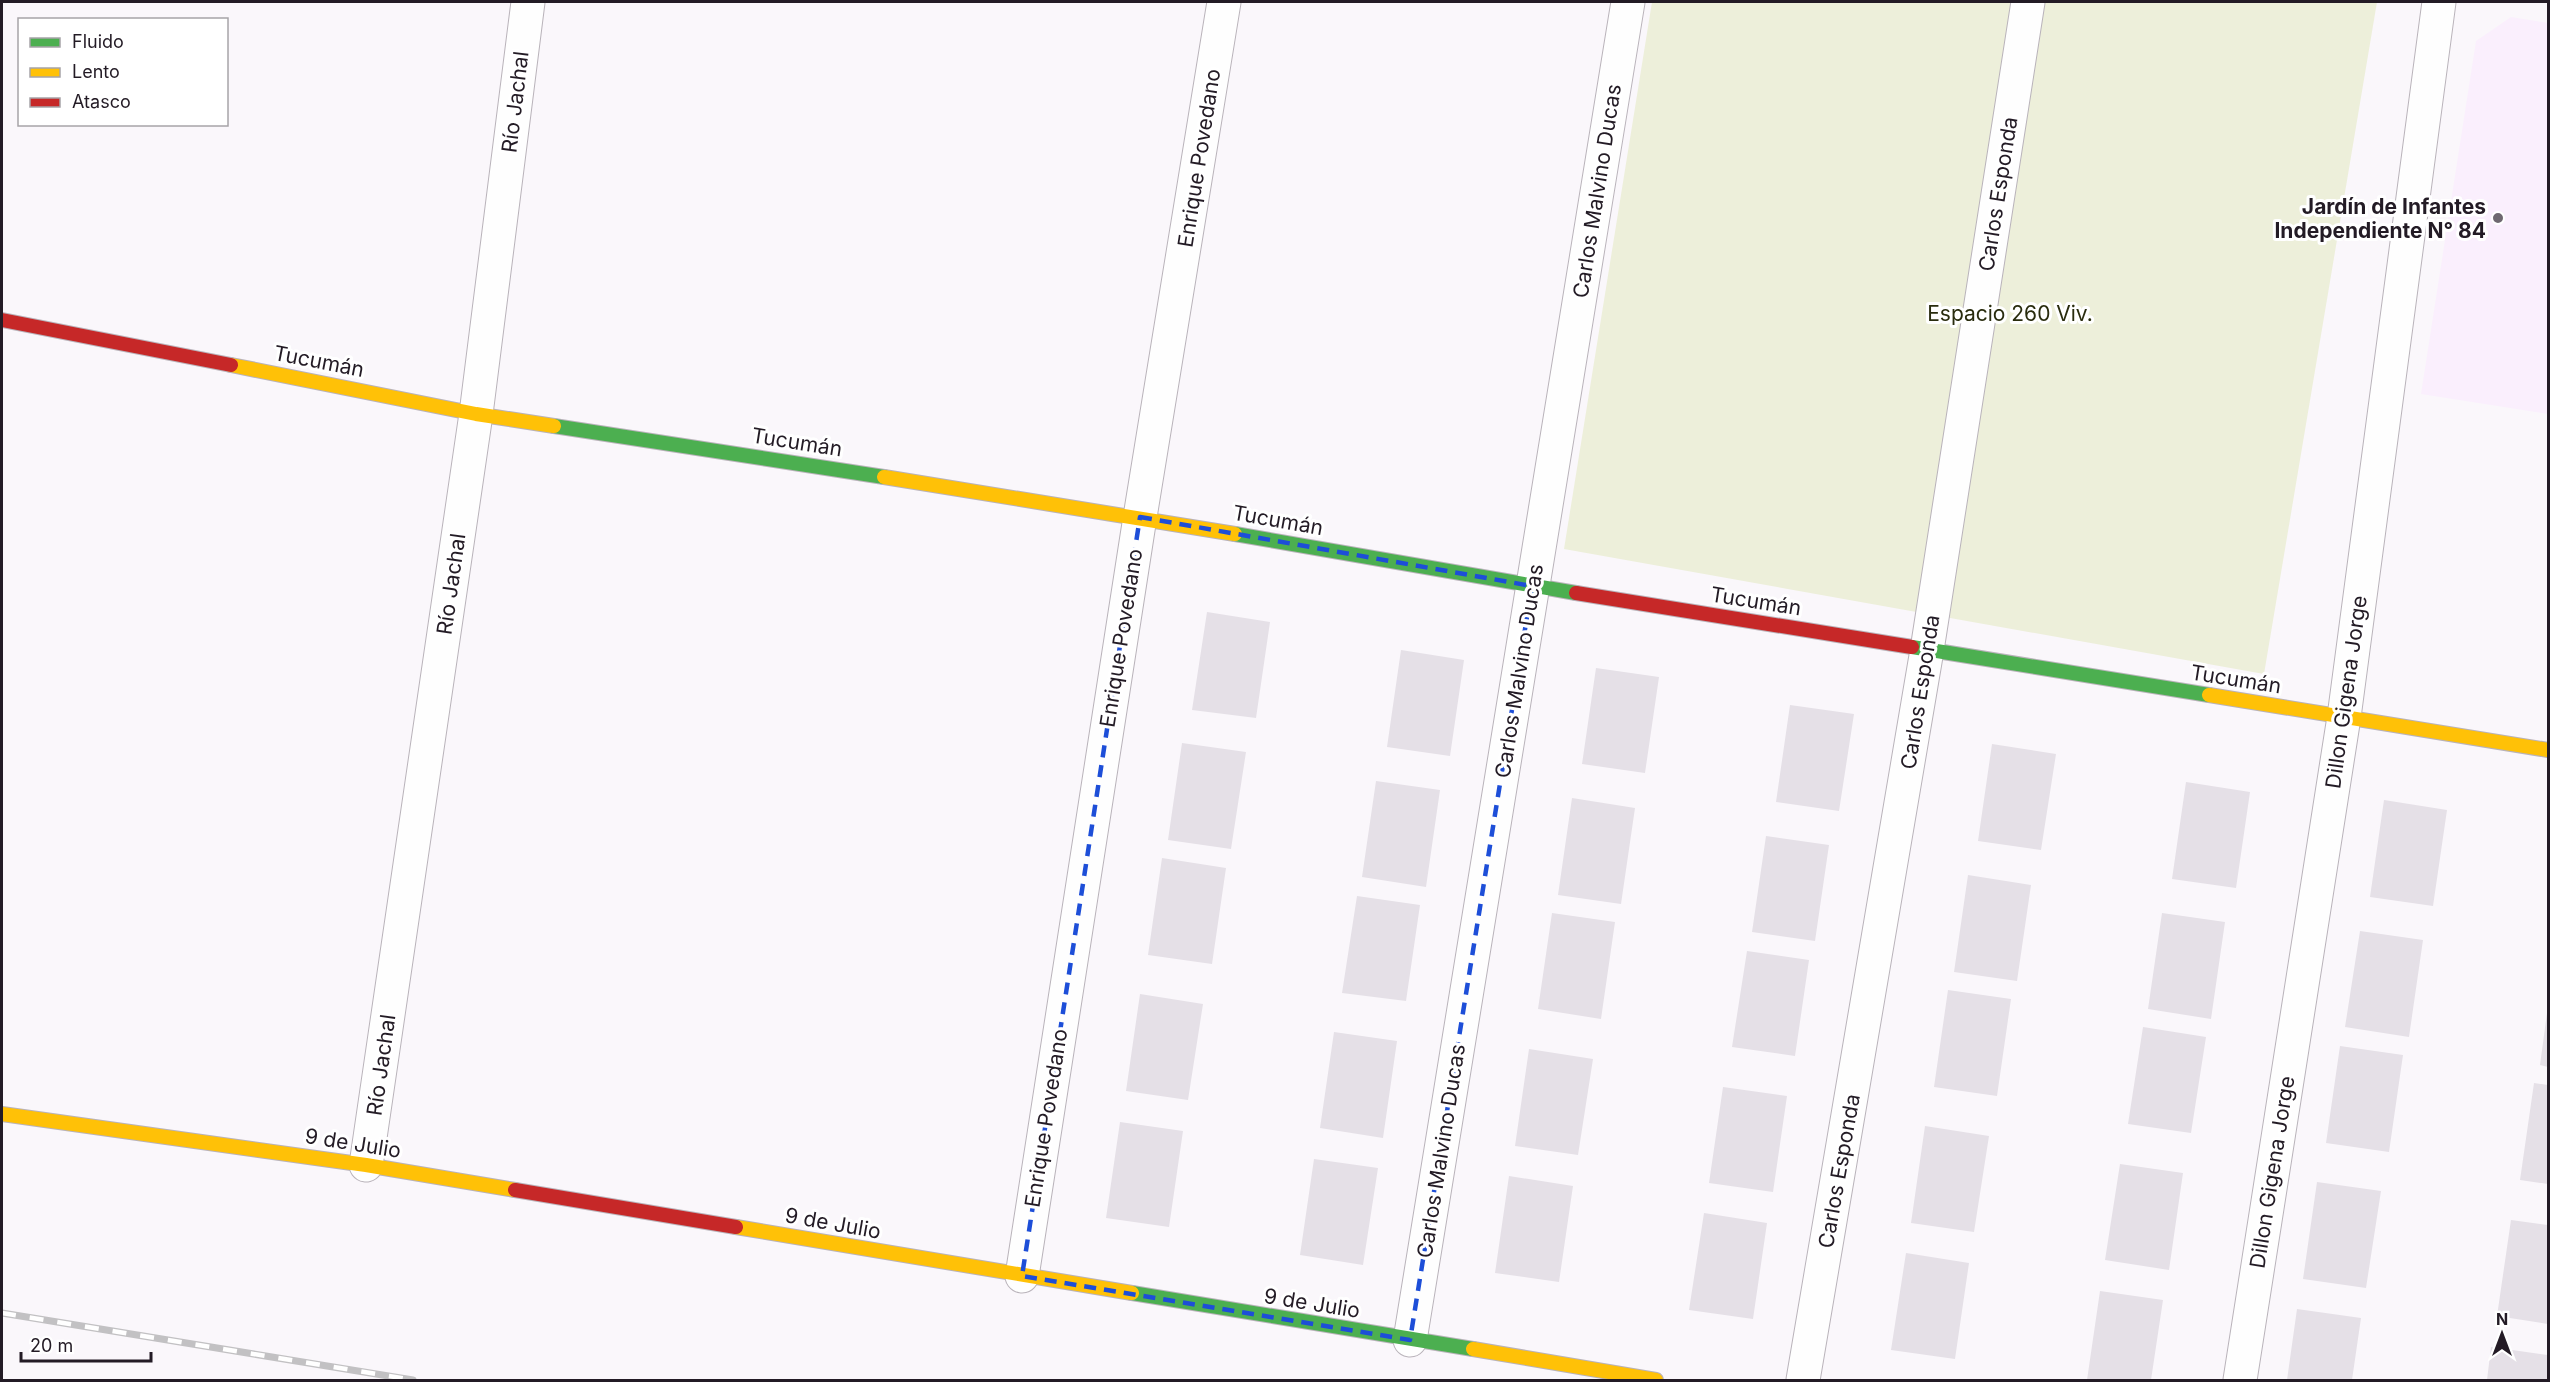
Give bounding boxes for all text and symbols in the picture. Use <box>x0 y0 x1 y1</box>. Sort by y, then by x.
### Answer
legend <box>18 18 228 126</box>
text: Fluido <box>72 31 124 52</box>
street label: Río Jachal <box>496 50 534 154</box>
text: Lento <box>72 61 120 82</box>
street label: Enrique Povedano <box>1173 67 1225 249</box>
street label: Carlos Malvino Ducas <box>1568 82 1626 300</box>
text: Atasco <box>72 91 131 112</box>
street label: Carlos Esponda <box>1973 115 2023 273</box>
place label: Jardín de Infantes Independiente N° 84 <box>2274 194 2486 243</box>
marker: Jardín de Infantes Independiente N° 84 <box>2491 211 2505 225</box>
park label: Espacio 260 Viv. <box>1927 301 2093 326</box>
street label: Tucumán <box>272 340 366 382</box>
street label: Tucumán <box>750 423 844 461</box>
street label: Tucumán <box>1231 500 1325 540</box>
street label: Río Jachal <box>432 532 470 636</box>
street label: Enrique Povedano <box>1095 547 1147 729</box>
street label: Carlos Malvino Ducas <box>1490 562 1548 780</box>
street label: Tucumán <box>1709 582 1803 620</box>
street label: Dillon Gigena Jorge <box>2320 594 2372 790</box>
street label: Carlos Esponda <box>1895 613 1945 771</box>
street label: Tucumán <box>2189 660 2283 698</box>
street label: Río Jachal <box>362 1013 400 1117</box>
street label: Enrique Povedano <box>1020 1027 1072 1209</box>
street label: Carlos Malvino Ducas <box>1412 1042 1470 1260</box>
street label: Dillon Gigena Jorge <box>2244 1074 2300 1270</box>
street label: Carlos Esponda <box>1813 1092 1865 1250</box>
street label: 9 de Julio <box>303 1123 403 1163</box>
street label: 9 de Julio <box>783 1202 883 1244</box>
street label: 9 de Julio <box>1262 1283 1362 1323</box>
north arrow <box>2472 1304 2532 1364</box>
text: N <box>2496 1309 2508 1329</box>
scale bar <box>21 1325 152 1363</box>
text: 20 m <box>30 1335 73 1356</box>

